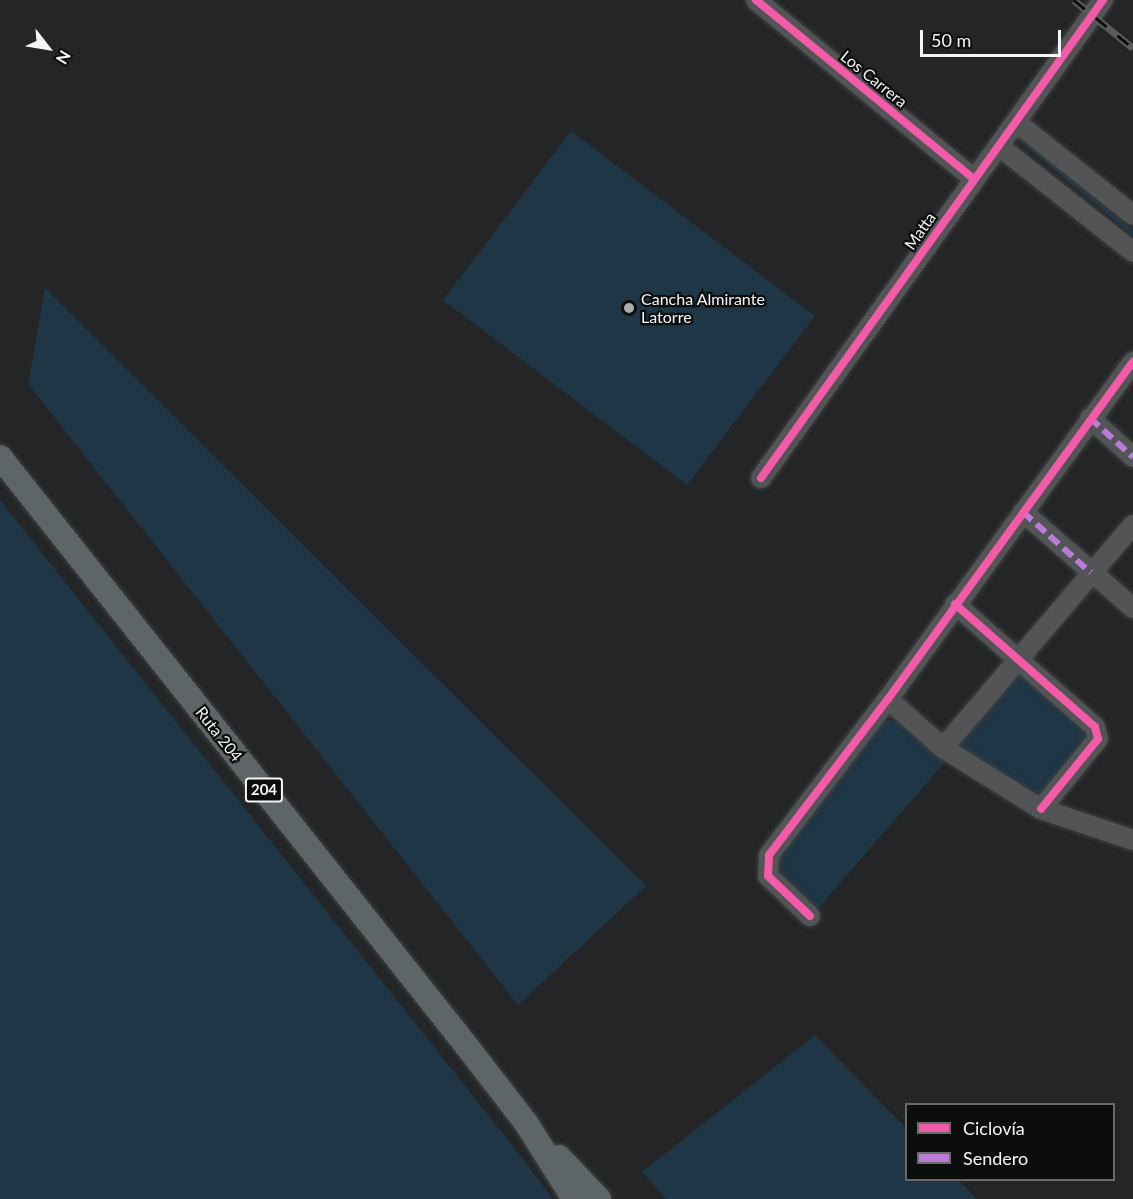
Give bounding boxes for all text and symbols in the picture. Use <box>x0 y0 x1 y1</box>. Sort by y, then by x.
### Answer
north arrow <box>18 18 78 78</box>
scale bar <box>923 18 1064 56</box>
text: 50 m <box>931 29 971 51</box>
street label: Los Carrera <box>837 46 911 112</box>
text: N <box>53 47 75 68</box>
street label: Matta <box>900 209 940 253</box>
place label: Cancha Almirante Latorre <box>641 289 765 327</box>
marker: Cancha Almirante Latorre <box>622 301 636 315</box>
street label: Ruta 204 <box>192 703 246 765</box>
road number: 204 <box>244 778 284 802</box>
legend <box>905 1103 1115 1181</box>
text: Ciclovía <box>963 1117 1025 1139</box>
text: Sendero <box>963 1147 1028 1169</box>

